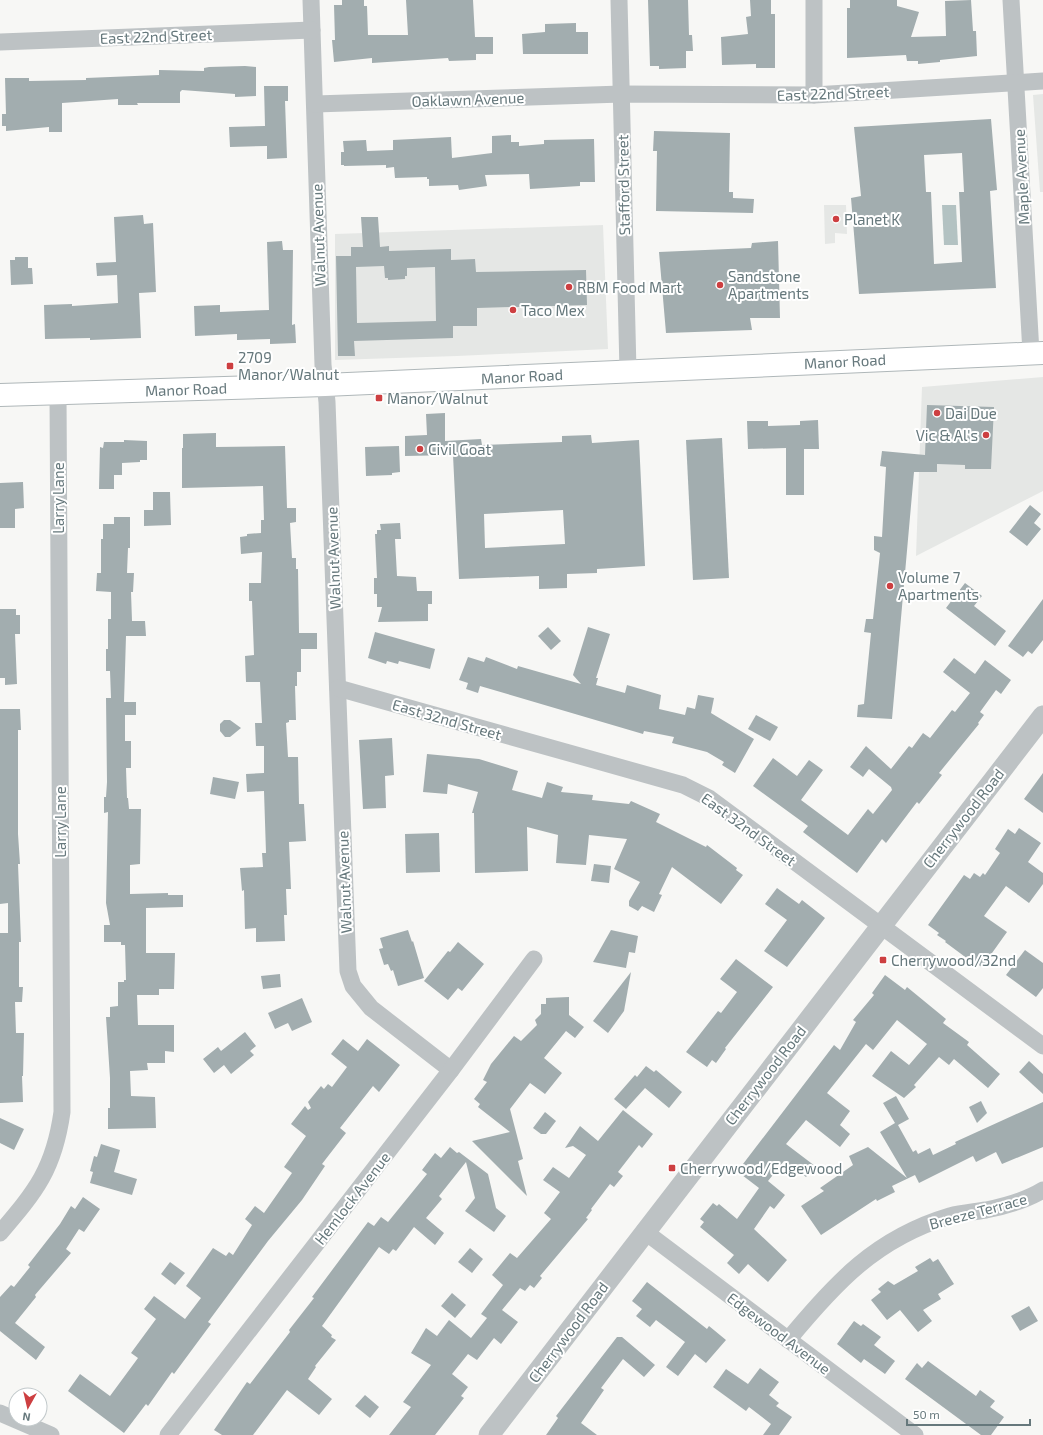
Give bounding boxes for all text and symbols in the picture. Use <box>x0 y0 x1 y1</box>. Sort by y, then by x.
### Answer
street label: East 22nd Street <box>99 25 213 47</box>
street label: East 22nd Street <box>776 82 890 104</box>
street label: Oaklawn Avenue <box>411 88 525 110</box>
street label: Maple Avenue <box>1010 129 1032 225</box>
street label: Stafford Street <box>613 134 633 236</box>
street label: Walnut Avenue <box>307 183 329 287</box>
place label: Planet K <box>844 210 900 228</box>
marker: Planet K <box>831 214 841 224</box>
place label: Sandstone Apartments <box>728 267 809 302</box>
place label: RBM Food Mart <box>577 278 682 296</box>
marker: Sandstone Apartments <box>715 280 725 290</box>
marker: RBM Food Mart <box>564 282 574 292</box>
place label: Taco Mex <box>521 301 585 319</box>
marker: Taco Mex <box>508 305 518 315</box>
place label: 2709 Manor/Walnut <box>238 348 339 383</box>
street label: Manor Road <box>803 350 887 372</box>
marker: 2709 Manor/Walnut <box>225 361 235 371</box>
street label: Manor Road <box>480 365 564 387</box>
street label: Manor Road <box>145 379 227 399</box>
place label: Manor/Walnut <box>387 389 488 407</box>
marker: Manor/Walnut <box>374 393 384 403</box>
place label: Dai Due <box>945 404 997 422</box>
marker: Dai Due <box>932 408 942 418</box>
place label: Vic & Al's <box>916 426 978 444</box>
marker: Vic & Al's <box>981 430 991 440</box>
place label: Civil Goat <box>428 440 492 458</box>
marker: Civil Goat <box>415 444 425 454</box>
street label: Larry Lane <box>49 462 67 534</box>
street label: Walnut Avenue <box>322 506 344 610</box>
place label: Volume 7 Apartments <box>898 568 979 603</box>
marker: Volume 7 Apartments <box>885 581 895 591</box>
street label: East 32nd Street <box>390 695 504 743</box>
street label: Cherrywood Road <box>919 765 1007 871</box>
street label: Larry Lane <box>51 786 69 858</box>
street label: East 32nd Street <box>698 789 800 869</box>
street label: Walnut Avenue <box>333 830 355 934</box>
place label: Cherrywood/32nd <box>891 951 1016 969</box>
marker: Cherrywood/32nd <box>878 955 888 965</box>
street label: Cherrywood Road <box>721 1022 809 1128</box>
street label: Hemlock Avenue <box>310 1148 394 1248</box>
place label: Cherrywood/Edgewood <box>680 1159 842 1177</box>
marker: Cherrywood/Edgewood <box>667 1163 677 1173</box>
street label: Breeze Terrace <box>927 1189 1029 1233</box>
street label: Cherrywood Road <box>524 1278 612 1386</box>
street label: Edgewood Avenue <box>724 1288 834 1378</box>
north arrow <box>8 1387 48 1427</box>
scale bar <box>907 1401 1030 1427</box>
text: 50 m <box>913 1407 940 1421</box>
text: N <box>22 1410 31 1424</box>

